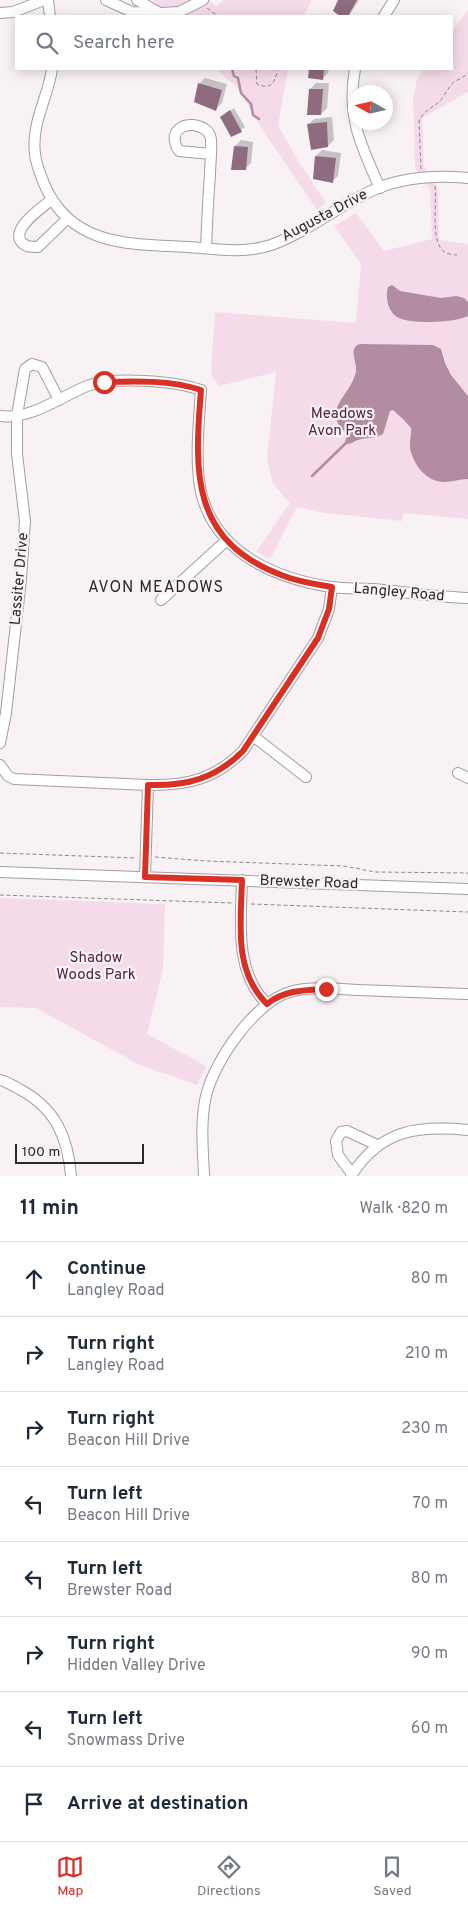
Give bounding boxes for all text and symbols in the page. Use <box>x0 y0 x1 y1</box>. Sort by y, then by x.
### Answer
search box <box>15 15 453 70</box>
icon: search <box>33 29 61 57</box>
text: Search here <box>73 31 175 55</box>
north arrow <box>348 85 393 130</box>
street label: Augusta Drive <box>279 185 371 247</box>
route start <box>93 371 116 394</box>
park label: Meadows Avon Park <box>308 405 376 441</box>
street label: Lassiter Drive <box>6 532 34 626</box>
district label: AVON MEADOWS <box>88 578 224 598</box>
street label: Langley Road <box>353 580 445 606</box>
street label: Brewster Road <box>259 872 359 894</box>
park label: Shadow Woods Park <box>56 949 136 985</box>
route end <box>315 978 338 1001</box>
scale bar <box>15 1141 144 1164</box>
text: 100 m <box>22 1144 60 1161</box>
text: 11 min <box>20 1195 79 1222</box>
text: Walk · 820 m <box>360 1199 448 1219</box>
text: Continue <box>67 1257 146 1281</box>
icon: ahead <box>20 1265 48 1293</box>
text: 80 m <box>411 1269 448 1289</box>
text: Langley Road <box>67 1281 165 1301</box>
text: Turn right <box>67 1332 155 1356</box>
icon: right <box>20 1340 48 1368</box>
text: 210 m <box>405 1344 448 1364</box>
text: Langley Road <box>67 1356 165 1376</box>
text: Turn right <box>67 1407 155 1431</box>
icon: right <box>20 1415 48 1443</box>
text: 230 m <box>401 1419 448 1439</box>
text: Beacon Hill Drive <box>67 1431 190 1451</box>
text: Turn left <box>67 1482 143 1506</box>
icon: left <box>20 1490 48 1518</box>
text: 70 m <box>413 1494 448 1514</box>
text: Beacon Hill Drive <box>67 1506 190 1526</box>
text: Turn left <box>67 1557 143 1581</box>
icon: left <box>20 1565 48 1593</box>
text: 80 m <box>411 1569 448 1589</box>
text: Brewster Road <box>67 1581 172 1601</box>
text: Turn right <box>67 1632 155 1656</box>
icon: right <box>20 1640 48 1668</box>
text: 90 m <box>411 1644 448 1664</box>
text: Hidden Valley Drive <box>67 1656 206 1676</box>
text: Turn left <box>67 1707 143 1731</box>
icon: left <box>20 1715 48 1743</box>
text: 60 m <box>411 1719 448 1739</box>
text: Snowmass Drive <box>67 1731 185 1751</box>
icon: arrive <box>20 1790 48 1818</box>
text: Arrive at destination <box>67 1792 248 1816</box>
tab: Map <box>56 1853 84 1900</box>
tab: Directions <box>197 1853 261 1900</box>
tab: Saved <box>373 1853 412 1900</box>

